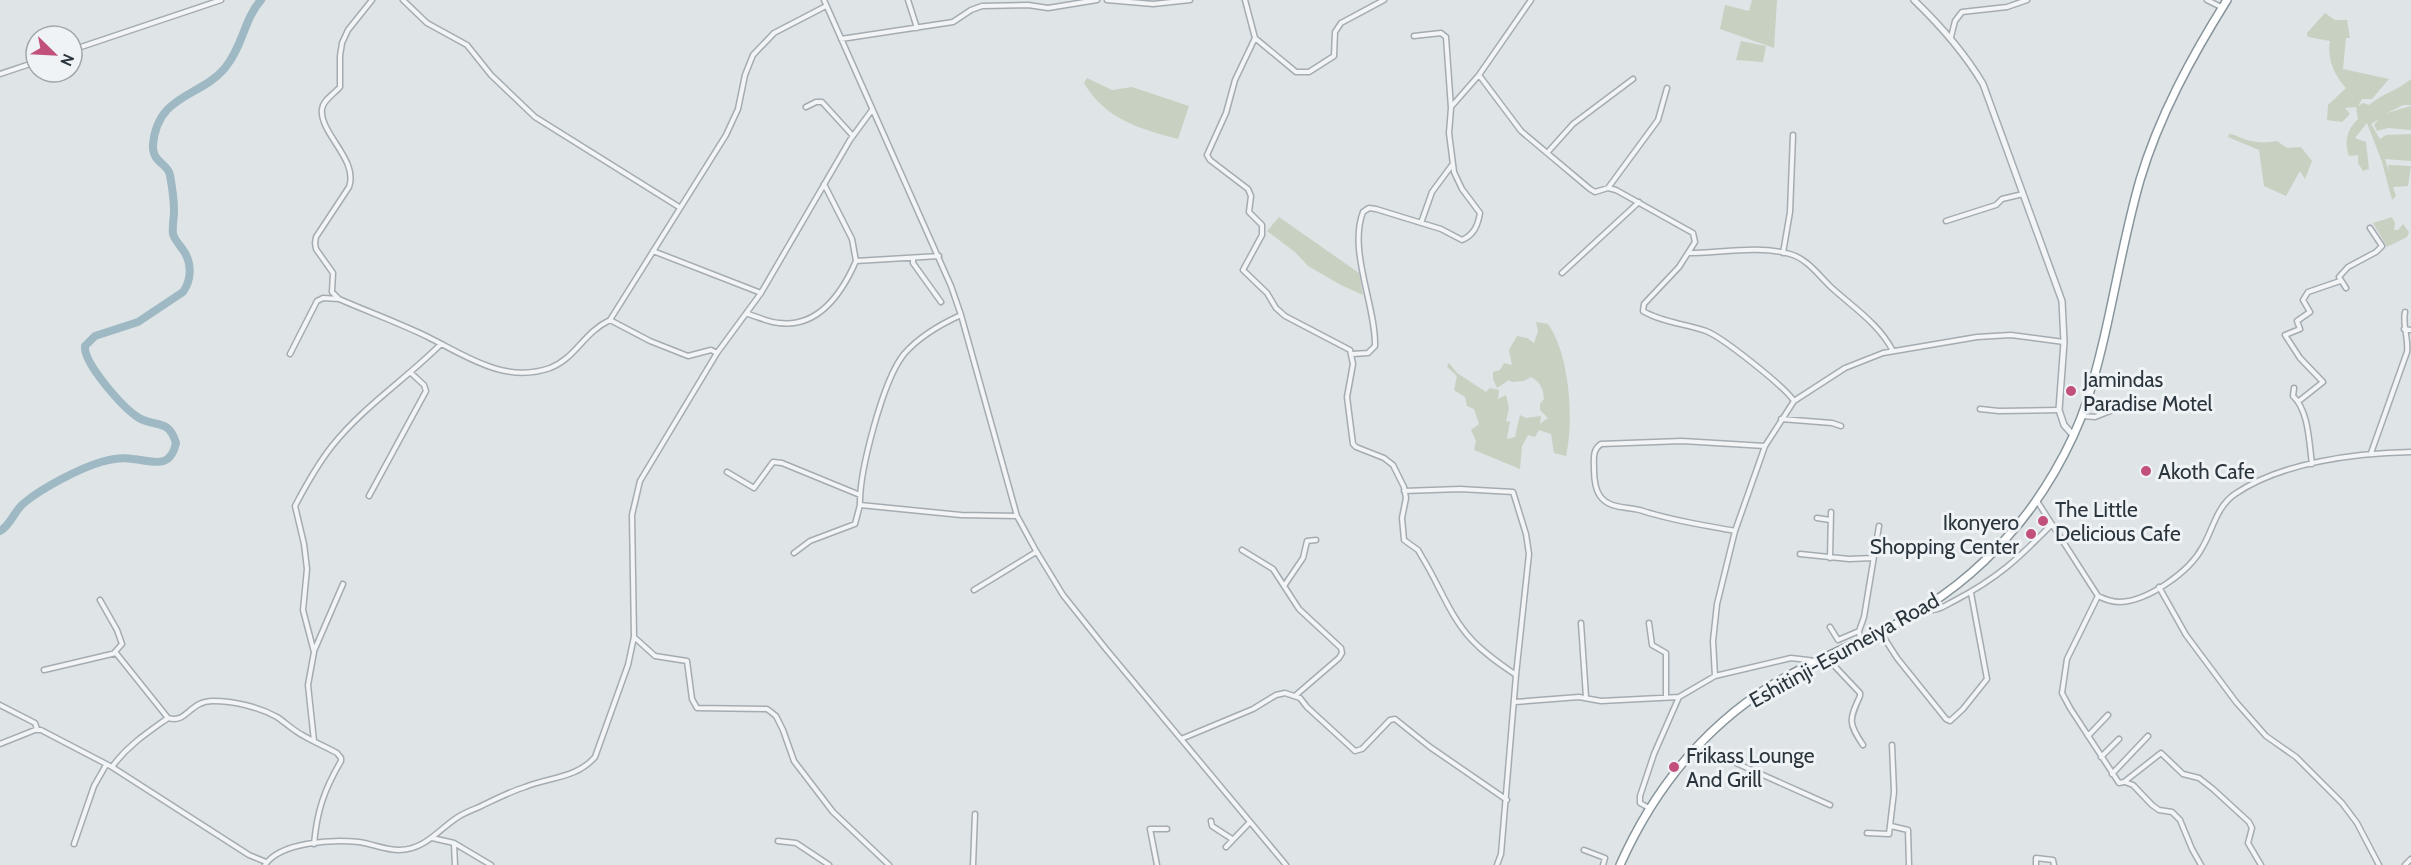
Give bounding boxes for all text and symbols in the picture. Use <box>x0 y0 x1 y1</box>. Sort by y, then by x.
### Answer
north arrow <box>24 24 84 84</box>
text: N <box>56 51 78 69</box>
place label: Jamindas Paradise Motel <box>2082 367 2213 416</box>
marker: Jamindas Paradise Motel <box>2064 384 2078 398</box>
place label: Akoth Cafe <box>2158 459 2255 484</box>
marker: Akoth Cafe <box>2139 464 2153 478</box>
place label: The Little Delicious Cafe <box>2055 497 2181 546</box>
place label: Ikonyero Shopping Center <box>1870 510 2019 559</box>
marker: The Little Delicious Cafe <box>2036 514 2050 528</box>
marker: Ikonyero Shopping Center <box>2024 527 2038 541</box>
street label: Eshitinji-Esumeiya Road <box>1745 587 1944 713</box>
place label: Frikass Lounge And Grill <box>1686 743 1815 792</box>
marker: Frikass Lounge And Grill <box>1667 760 1681 774</box>

